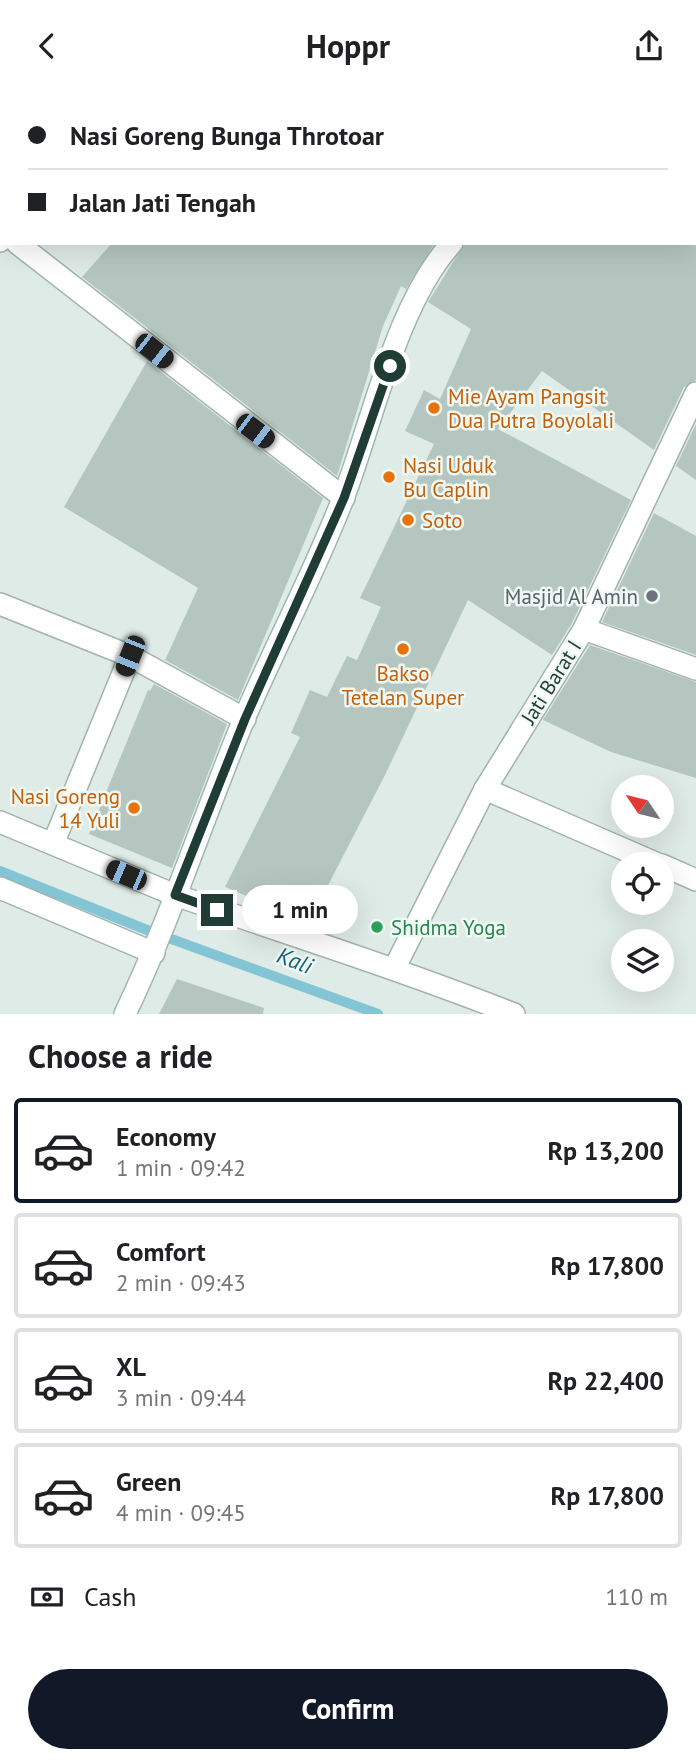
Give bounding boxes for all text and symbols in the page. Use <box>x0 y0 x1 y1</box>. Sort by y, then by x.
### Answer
text: Hoppr <box>306 25 390 67</box>
icon: back <box>28 27 66 65</box>
icon: share <box>630 27 668 65</box>
text: Nasi Goreng Bunga Throtoar <box>70 119 384 152</box>
text: Jalan Jati Tengah <box>70 186 256 219</box>
car <box>131 330 178 372</box>
route start <box>374 350 406 382</box>
place label: Mie Ayam Pangsit Dua Putra Boyolali <box>448 383 614 434</box>
marker: Mie Ayam Pangsit Dua Putra Boyolali <box>426 400 442 416</box>
car <box>232 410 279 452</box>
place label: Nasi Uduk Bu Caplin <box>403 452 494 503</box>
marker: Nasi Uduk Bu Caplin <box>381 469 397 485</box>
place label: Soto <box>422 507 463 534</box>
marker: Soto <box>400 512 416 528</box>
place label: Masjid Al Amin <box>505 583 638 610</box>
marker: Masjid Al Amin <box>644 588 660 604</box>
car <box>113 633 148 679</box>
street label: Jati Barat I <box>514 635 587 730</box>
marker: Bakso Tetelan Super <box>395 641 411 657</box>
place label: Bakso Tetelan Super <box>342 660 464 711</box>
north arrow <box>611 775 674 838</box>
map controls <box>611 775 674 992</box>
place label: Nasi Goreng 14 Yuli <box>11 783 120 834</box>
marker: Nasi Goreng 14 Yuli <box>126 800 142 816</box>
button: locate <box>611 852 674 915</box>
car <box>103 857 150 893</box>
callout: 1 min <box>242 885 357 935</box>
route end <box>201 894 233 926</box>
text: 1 min <box>272 895 328 924</box>
place label: Shidma Yoga <box>391 914 506 941</box>
marker: Shidma Yoga <box>369 919 385 935</box>
button: layers <box>611 929 674 992</box>
water label: Kali <box>273 940 318 980</box>
text: Choose a ride <box>28 1035 213 1077</box>
icon: car <box>32 1119 95 1182</box>
text: Economy <box>116 1120 216 1153</box>
text: Rp 13,200 <box>547 1134 664 1167</box>
text: 1 min · 09:42 <box>116 1153 246 1182</box>
icon: car <box>32 1234 95 1297</box>
text: Comfort <box>116 1235 206 1268</box>
text: Rp 17,800 <box>551 1249 664 1282</box>
text: 2 min · 09:43 <box>116 1268 246 1297</box>
icon: car <box>32 1349 95 1412</box>
text: XL <box>116 1350 146 1383</box>
text: Rp 22,400 <box>547 1364 664 1397</box>
text: 3 min · 09:44 <box>116 1383 246 1412</box>
icon: car <box>32 1464 95 1527</box>
text: Green <box>116 1465 181 1498</box>
text: Rp 17,800 <box>551 1479 664 1512</box>
text: 4 min · 09:45 <box>116 1498 246 1527</box>
icon: cash <box>28 1578 66 1616</box>
text: Cash <box>84 1580 136 1613</box>
text: 110 m <box>606 1582 668 1611</box>
button: Confirm <box>28 1669 668 1749</box>

